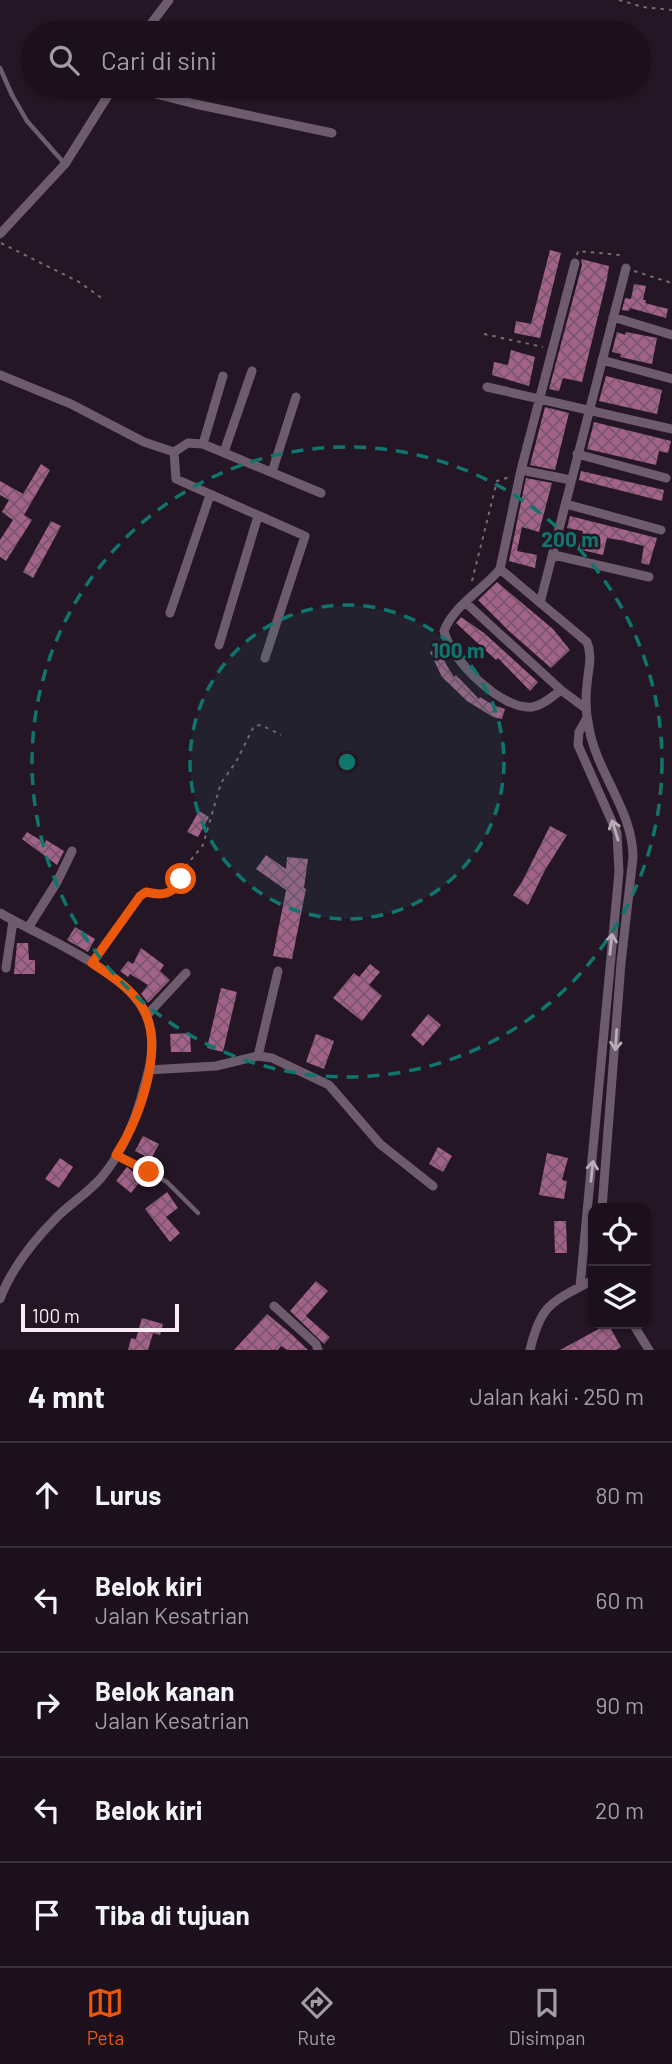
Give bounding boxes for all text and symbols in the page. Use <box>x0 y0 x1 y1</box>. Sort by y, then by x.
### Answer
search box <box>21 21 651 98</box>
icon: search <box>45 41 83 79</box>
text: Cari di sini <box>101 44 217 75</box>
text: 200 m <box>541 526 599 551</box>
text: 100 m <box>431 637 485 662</box>
centre of rings <box>335 750 359 774</box>
one-way arrow <box>607 819 620 841</box>
route start <box>165 863 196 894</box>
one-way arrow <box>605 933 618 956</box>
one-way arrow <box>609 1028 622 1051</box>
route end <box>133 1156 164 1187</box>
one-way arrow <box>586 1160 599 1182</box>
map controls <box>588 1203 651 1329</box>
button: locate <box>588 1203 651 1266</box>
button: layers <box>588 1266 651 1329</box>
scale bar <box>21 1301 178 1333</box>
text: 100 m <box>32 1304 80 1327</box>
text: 4 mnt <box>28 1378 105 1414</box>
text: Jalan kaki · 250 m <box>470 1382 644 1410</box>
icon: ahead <box>28 1476 66 1514</box>
text: Lurus <box>95 1479 161 1510</box>
text: 80 m <box>595 1481 644 1509</box>
text: Belok kiri <box>95 1570 202 1601</box>
icon: left <box>28 1581 66 1619</box>
text: 60 m <box>596 1586 644 1614</box>
text: Jalan Kesatrian <box>95 1601 249 1629</box>
text: Belok kanan <box>95 1675 234 1706</box>
icon: right <box>28 1686 66 1724</box>
text: 90 m <box>595 1691 644 1719</box>
text: Jalan Kesatrian <box>95 1706 249 1734</box>
icon: left <box>28 1791 66 1829</box>
text: Belok kiri <box>95 1794 202 1825</box>
text: 20 m <box>595 1796 644 1824</box>
icon: arrive <box>28 1896 66 1934</box>
text: Tiba di tujuan <box>95 1899 250 1930</box>
tab: Peta <box>86 1984 124 2049</box>
tab: Rute <box>297 1984 336 2049</box>
tab: Disimpan <box>509 1984 586 2049</box>

